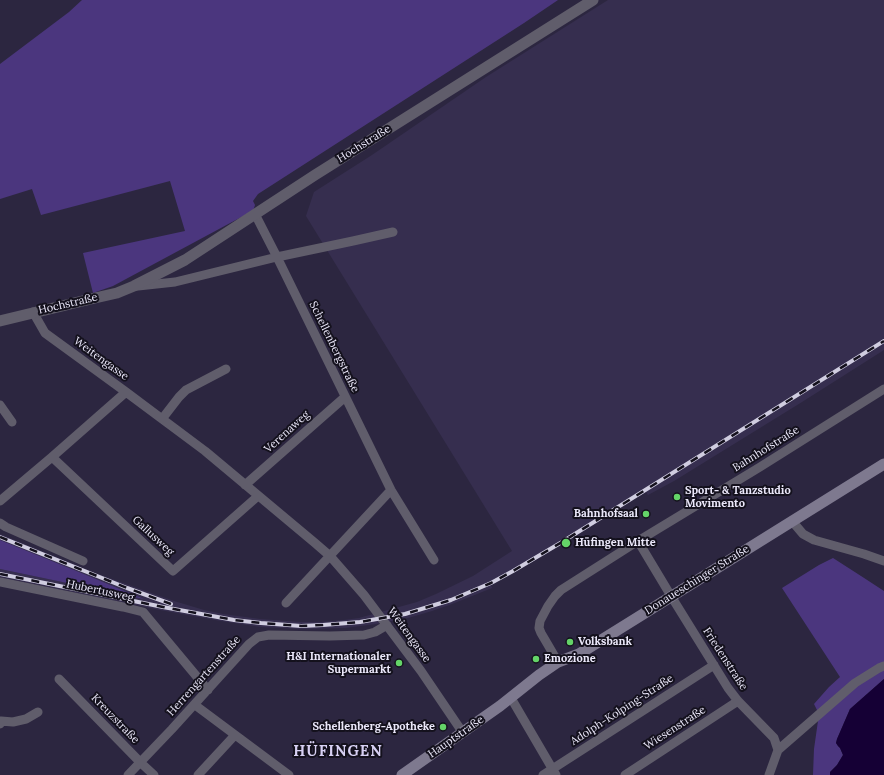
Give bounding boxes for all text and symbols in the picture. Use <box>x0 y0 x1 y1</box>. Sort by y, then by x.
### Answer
street label: Hochstraße <box>335 122 393 166</box>
street label: Hochstraße <box>37 291 99 317</box>
street label: Schellenbergstraße <box>306 299 362 395</box>
street label: Weitengasse <box>71 335 131 383</box>
street label: Verenaweg <box>262 408 312 456</box>
street label: Bahnhofstraße <box>730 423 802 475</box>
place label: Sport- & Tanzstudio Movimento <box>685 484 791 510</box>
marker: Sport- & Tanzstudio Movimento <box>672 492 682 502</box>
place label: Bahnhofsaal <box>574 507 638 521</box>
marker: Bahnhofsaal <box>641 509 651 519</box>
street label: Gallusweg <box>129 513 177 559</box>
place label: Hüfingen Mitte <box>575 536 656 550</box>
marker: Hüfingen Mitte <box>560 537 572 549</box>
street label: Donaueschinger Straße <box>642 542 752 618</box>
street label: Hubertusweg <box>65 577 135 605</box>
street label: Weitengasse <box>385 605 433 665</box>
street label: Friedenstraße <box>700 625 750 693</box>
street label: Herrengartenstraße <box>165 633 243 719</box>
place label: Volksbank <box>578 635 632 649</box>
marker: Volksbank <box>565 637 575 647</box>
place label: H&I Internationaler Supermarkt <box>286 650 391 676</box>
place label: Emozione <box>544 652 596 666</box>
marker: Emozione <box>531 654 541 664</box>
marker: H&I Internationaler Supermarkt <box>394 658 404 668</box>
street label: Adolph-Kolping-Straße <box>568 672 676 748</box>
street label: Kreuzstraße <box>88 692 142 746</box>
street label: Wiesenstraße <box>642 703 708 753</box>
street label: Hauptstraße <box>426 713 486 761</box>
place label: Schellenberg-Apotheke <box>312 720 435 734</box>
marker: Schellenberg-Apotheke <box>438 722 448 732</box>
district label: HÜFINGEN <box>293 743 383 761</box>

